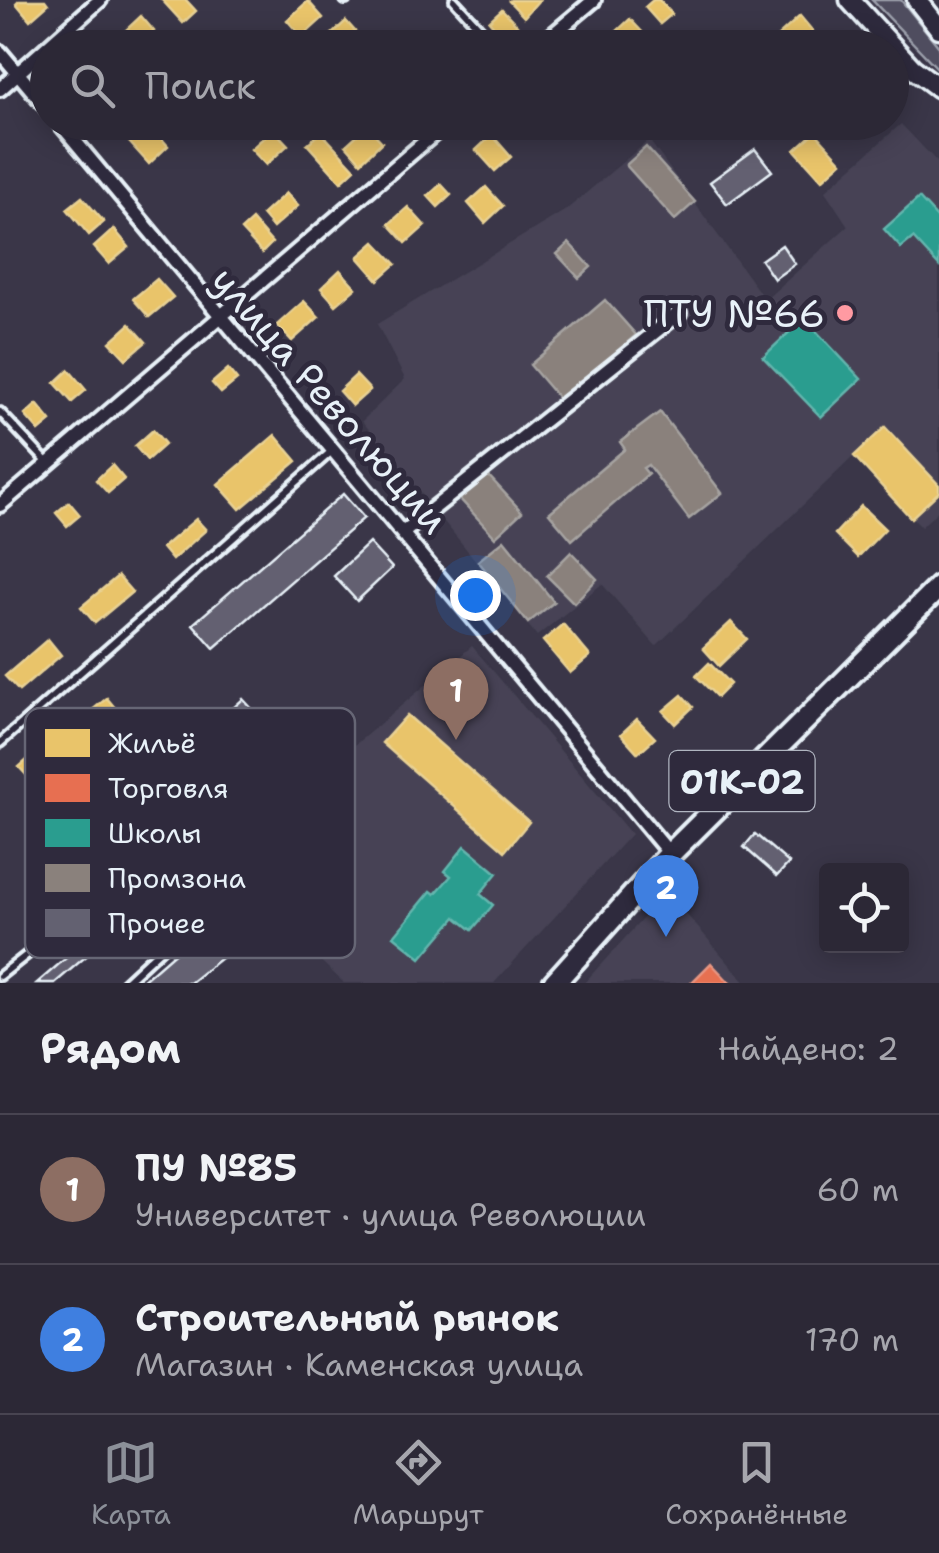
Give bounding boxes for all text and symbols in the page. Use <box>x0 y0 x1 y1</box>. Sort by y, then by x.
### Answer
search box <box>30 30 909 140</box>
icon: search <box>65 58 120 113</box>
text: Поиск <box>145 60 256 111</box>
street label: улица Революции <box>200 256 460 544</box>
place label: ПТУ №66 <box>643 288 825 339</box>
marker: ПТУ №66 <box>834 302 856 324</box>
your location <box>450 570 501 621</box>
pin: 1 <box>424 658 488 740</box>
legend <box>25 708 355 958</box>
text: Жильё <box>108 724 196 762</box>
road number: 01К-02 <box>670 751 814 811</box>
text: Торговля <box>108 769 229 807</box>
text: Школы <box>108 814 202 852</box>
pin: 2 <box>634 854 698 937</box>
text: Промзона <box>108 859 246 897</box>
map controls <box>819 863 909 953</box>
button: locate <box>819 863 909 953</box>
text: Прочее <box>108 904 206 942</box>
text: Рядом <box>40 1020 181 1076</box>
text: Найдено: 2 <box>718 1027 899 1070</box>
text: ПУ №85 <box>135 1142 297 1193</box>
text: 1 <box>65 1168 80 1211</box>
text: 60 m <box>817 1168 899 1211</box>
text: Университет · улица Революции <box>135 1193 646 1236</box>
text: Строительный рынок <box>135 1292 559 1343</box>
text: 2 <box>61 1318 84 1361</box>
text: 170 m <box>805 1318 899 1361</box>
text: Магазин · Каменская улица <box>135 1343 583 1386</box>
tab: Карта <box>91 1435 171 1533</box>
tab: Маршрут <box>353 1435 483 1533</box>
tab: Сохранённые <box>665 1435 848 1533</box>

